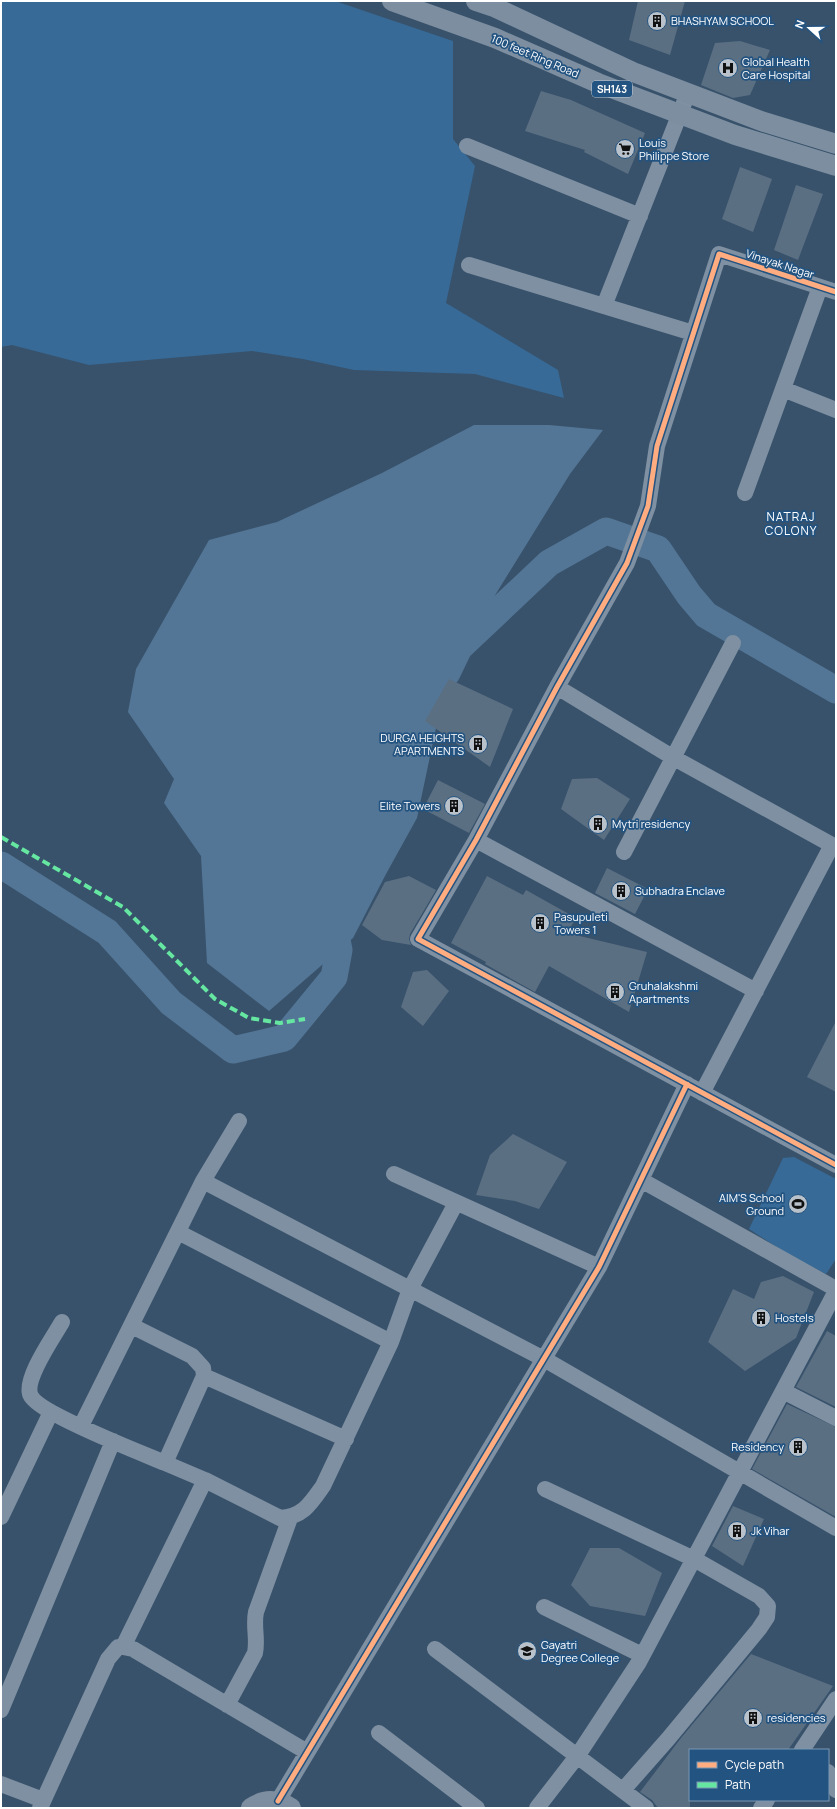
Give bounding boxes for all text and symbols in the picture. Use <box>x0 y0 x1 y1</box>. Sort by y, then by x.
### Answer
north arrow <box>789 8 829 48</box>
building icon: BHASHYAM SCHOOL <box>646 10 668 32</box>
place label: BHASHYAM SCHOOL <box>671 13 774 28</box>
text: N <box>791 18 808 31</box>
street label: 100 feet Ring Road <box>489 30 581 81</box>
place label: Global Health Care Hospital <box>742 54 810 82</box>
hospital icon: Global Health Care Hospital <box>717 57 739 79</box>
road number: SH143 <box>592 81 632 97</box>
place label: Louis Philippe Store <box>639 135 710 163</box>
supermarket icon: Louis Philippe Store <box>614 138 636 160</box>
street label: Vinayak Nagar <box>744 245 816 282</box>
district label: NATRAJ COLONY <box>765 508 817 539</box>
place label: DURGA HEIGHTS APARTMENTS <box>380 730 464 758</box>
building icon: DURGA HEIGHTS APARTMENTS <box>467 733 489 755</box>
building icon: Elite Towers <box>443 795 465 817</box>
place label: Elite Towers <box>380 798 440 813</box>
building icon: Mytri residency <box>587 813 609 835</box>
place label: Mytri residency <box>612 816 690 831</box>
building icon: Subhadra Enclave <box>610 880 632 902</box>
place label: Subhadra Enclave <box>635 883 726 898</box>
place label: Pasupuleti Towers 1 <box>554 909 608 937</box>
building icon: Pasupuleti Towers 1 <box>529 912 551 934</box>
place label: Gruhalakshmi Apartments <box>629 978 698 1006</box>
building icon: Gruhalakshmi Apartments <box>604 981 626 1003</box>
place label: AIM'S School Ground <box>719 1190 784 1218</box>
sports icon: AIM'S School Ground <box>787 1193 809 1215</box>
building icon: Hostels <box>750 1307 772 1329</box>
place label: Hostels <box>775 1310 814 1325</box>
building icon: Residency <box>787 1436 809 1458</box>
place label: Residency <box>731 1439 784 1454</box>
building icon: Jk Vihar <box>726 1520 748 1542</box>
place label: Jk Vihar <box>751 1523 789 1538</box>
place label: Gayatri Degree College <box>541 1637 620 1665</box>
school or university icon: Gayatri Degree College <box>516 1640 538 1662</box>
building icon: residencies <box>742 1707 764 1729</box>
place label: residencies <box>767 1710 826 1725</box>
legend <box>689 1749 829 1801</box>
text: Cycle path <box>725 1756 784 1773</box>
text: Path <box>725 1776 751 1793</box>

